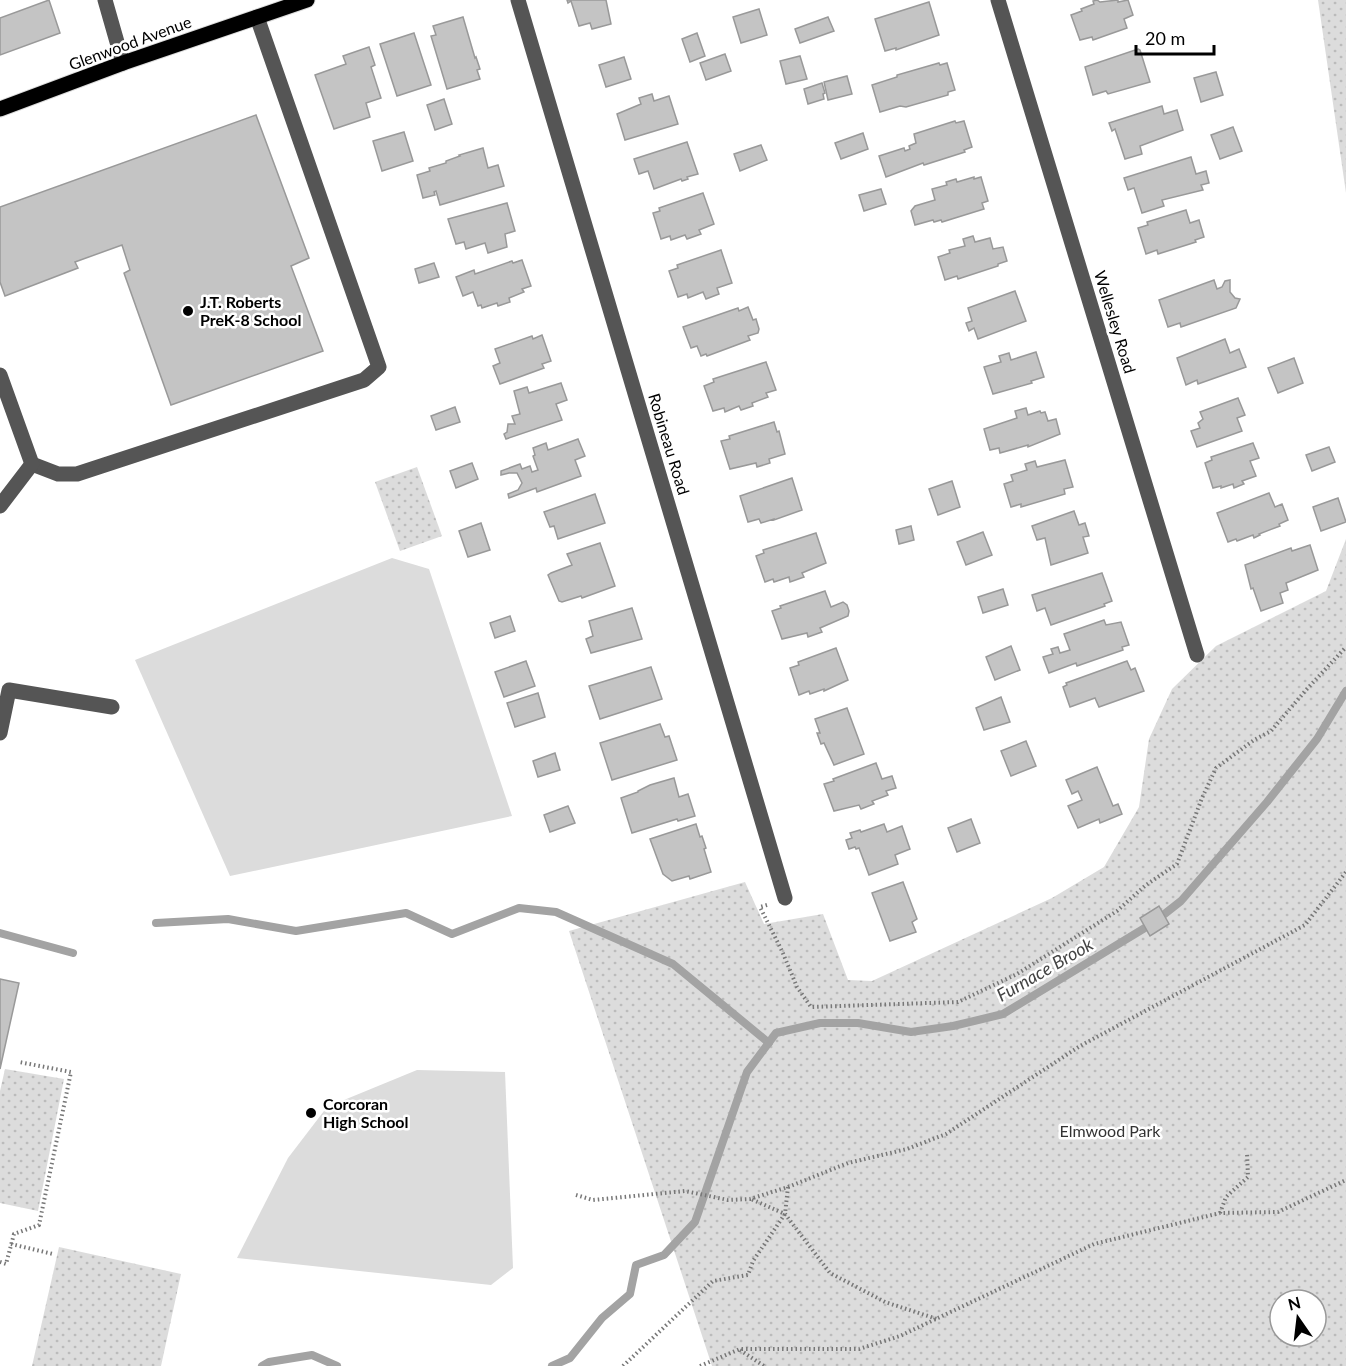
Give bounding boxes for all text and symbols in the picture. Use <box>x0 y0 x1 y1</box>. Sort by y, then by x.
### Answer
street label: Glenwood Avenue <box>66 12 194 73</box>
scale bar <box>1136 18 1214 56</box>
text: 20 m <box>1145 27 1185 49</box>
street label: Wellesley Road <box>1091 268 1140 376</box>
place label: J.T. Roberts PreK-8 School <box>200 292 301 329</box>
marker: J.T. Roberts PreK-8 School <box>181 304 195 318</box>
street label: Robineau Road <box>645 391 694 497</box>
water label: Furnace Brook <box>992 932 1097 1006</box>
place label: Corcoran High School <box>323 1094 409 1131</box>
marker: Corcoran High School <box>304 1106 318 1120</box>
park label: Elmwood Park <box>1060 1121 1161 1140</box>
north arrow <box>1268 1288 1328 1348</box>
text: N <box>1286 1292 1303 1314</box>

